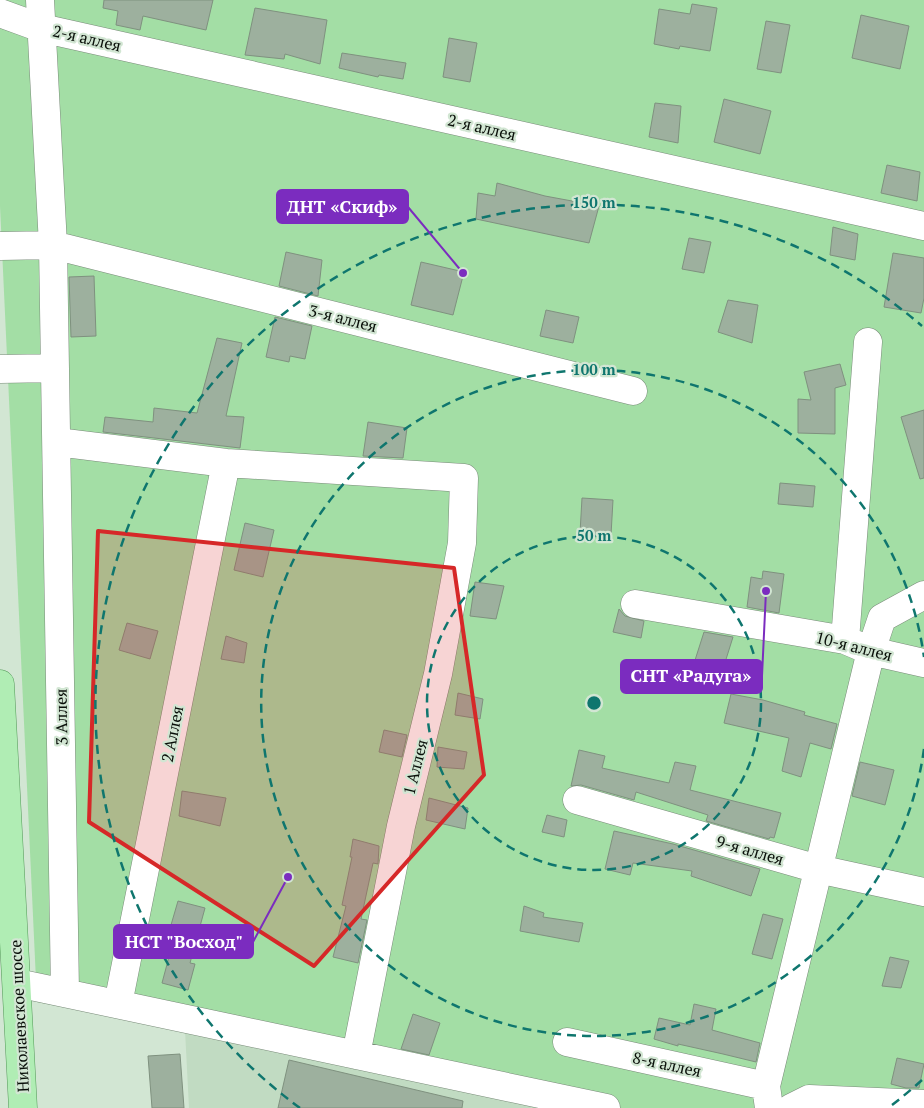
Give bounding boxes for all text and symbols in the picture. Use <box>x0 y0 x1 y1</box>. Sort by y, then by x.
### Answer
street label: 2-я аллея <box>51 19 123 57</box>
street label: 2-я аллея <box>446 108 518 146</box>
callout: ДНТ «Скиф» <box>277 190 408 223</box>
text: 150 m <box>572 192 616 212</box>
text: ДНТ «Скиф» <box>287 194 397 218</box>
street label: 3-я аллея <box>307 299 379 337</box>
text: 100 m <box>572 359 616 379</box>
text: 50 m <box>577 525 612 545</box>
street label: 10-я аллея <box>813 626 895 666</box>
callout: СНТ «Радуга» <box>621 660 762 693</box>
text: СНТ «Радуга» <box>631 663 751 687</box>
street label: 3 Аллея <box>50 688 72 746</box>
centre of rings <box>585 694 603 712</box>
street label: 2 Аллея <box>156 704 188 764</box>
street label: 1 Аллея <box>397 737 433 797</box>
street label: 9-я аллея <box>714 830 786 870</box>
callout: НСТ "Восход" <box>114 925 253 958</box>
text: НСТ "Восход" <box>125 929 243 953</box>
street label: Николаевское шоссе <box>4 939 34 1093</box>
street label: 8-я аллея <box>631 1046 703 1082</box>

